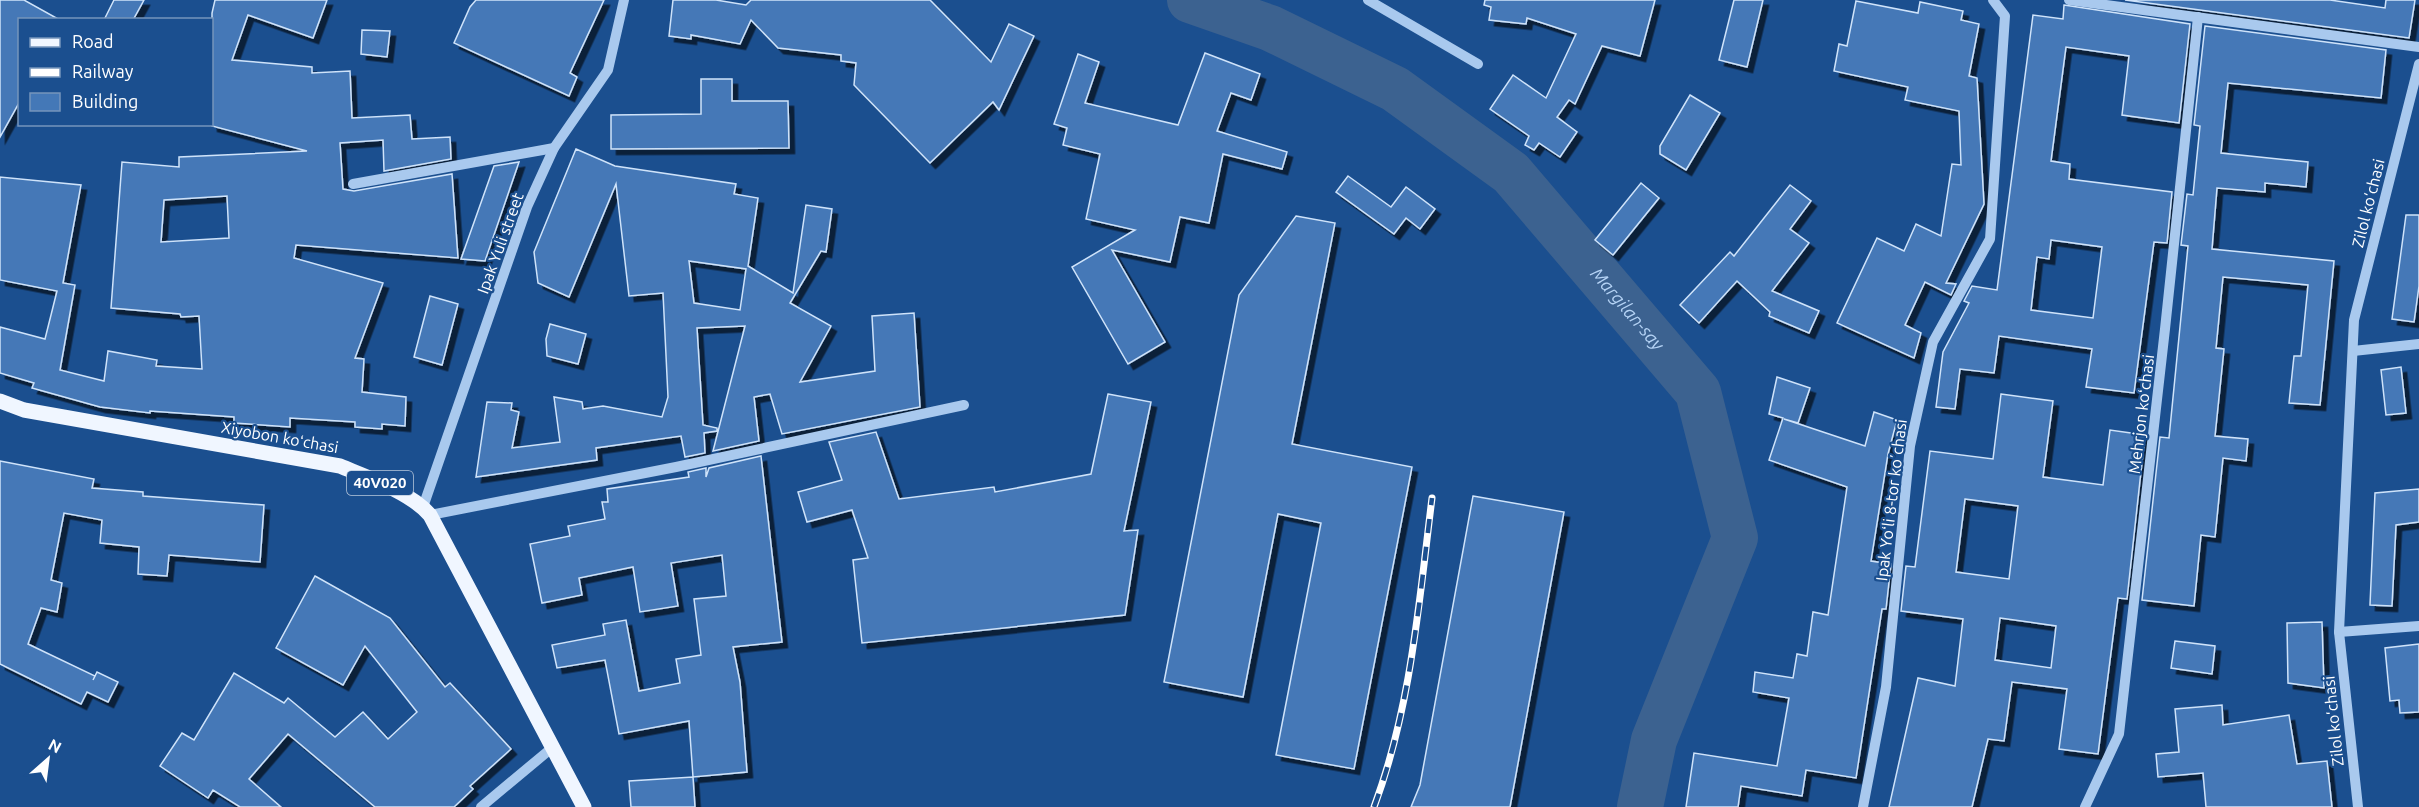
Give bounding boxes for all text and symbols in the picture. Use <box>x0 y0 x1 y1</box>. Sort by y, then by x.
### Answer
legend <box>18 18 213 126</box>
text: Road <box>72 31 114 51</box>
text: Railway <box>72 61 134 81</box>
text: Building <box>72 91 138 111</box>
street label: Zilol ko‘chasi <box>2348 157 2388 249</box>
street label: Ipak Yuli street <box>473 189 527 296</box>
water label: Margilan-say <box>1587 263 1669 354</box>
street label: Mehrjon koʻchasi <box>2125 353 2157 475</box>
street label: Xiyobon koʻchasi <box>220 418 340 456</box>
street label: Ipak Yoʻli 8-tor koʼchasi <box>1872 418 1910 582</box>
road number: 40V020 <box>347 471 413 495</box>
street label: Zilol ko‘chasi <box>2319 675 2347 767</box>
north arrow <box>18 729 78 789</box>
text: N <box>46 735 65 757</box>

